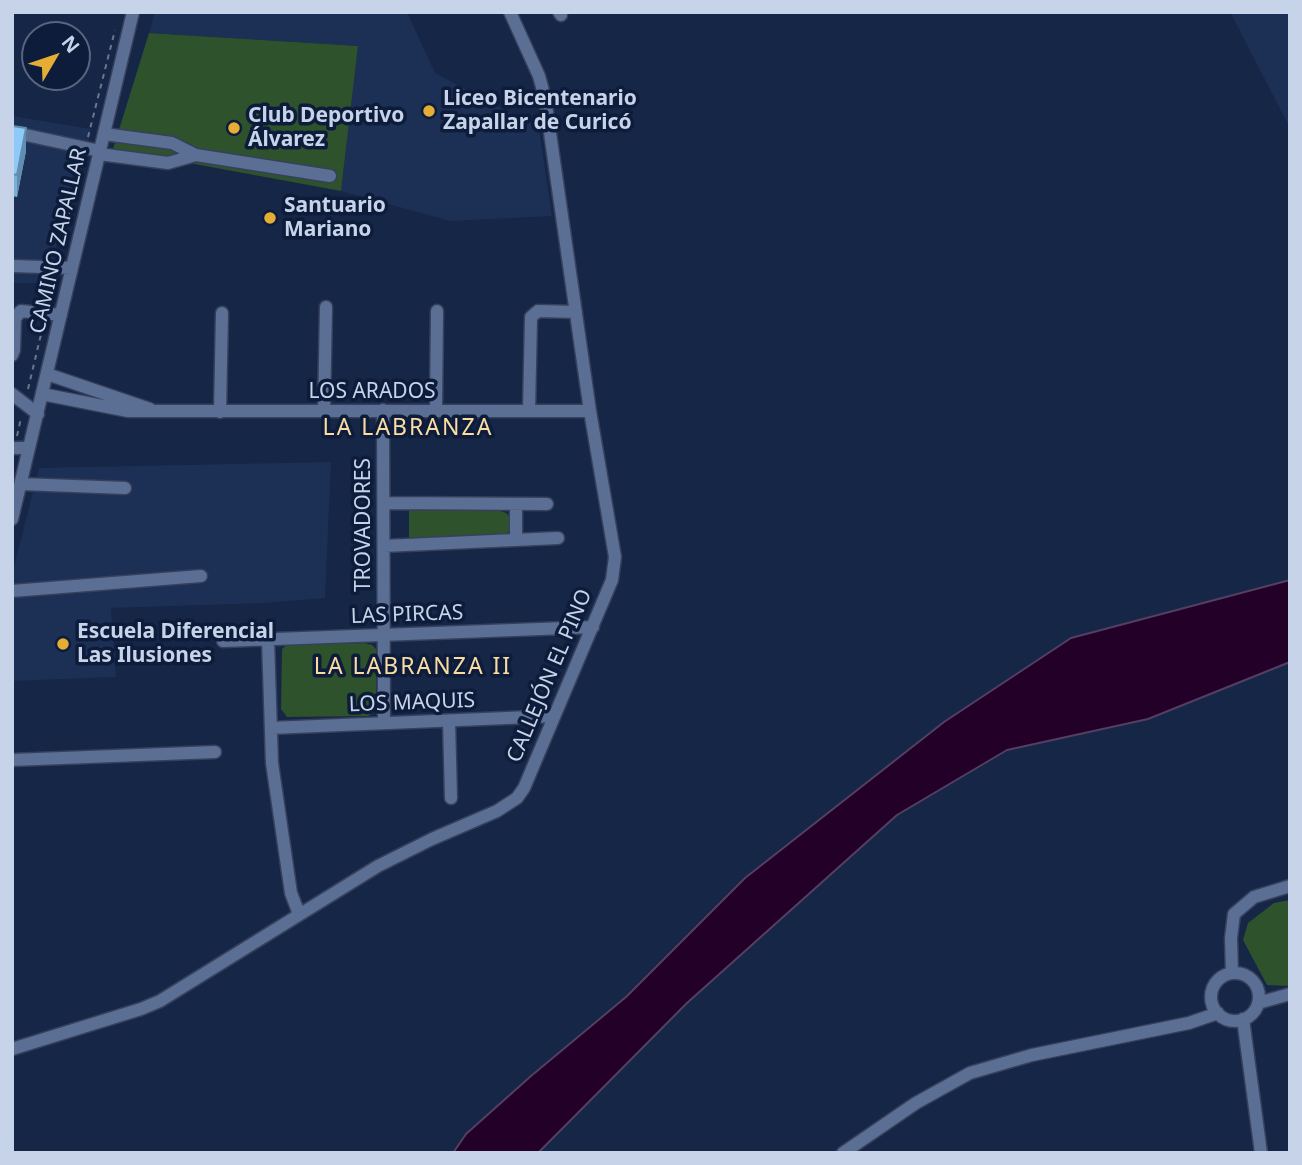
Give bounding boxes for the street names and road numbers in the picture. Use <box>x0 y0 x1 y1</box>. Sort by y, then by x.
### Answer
street label: CAMINO ZAPALLAR <box>25 146 93 336</box>
street label: LOS ARADOS <box>308 379 436 405</box>
street label: TROVADORES <box>351 458 377 592</box>
street label: CALLEJÓN EL PINO <box>502 586 598 766</box>
street label: LAS PIRCAS <box>350 600 464 630</box>
street label: LOS MAQUIS <box>348 688 476 718</box>

